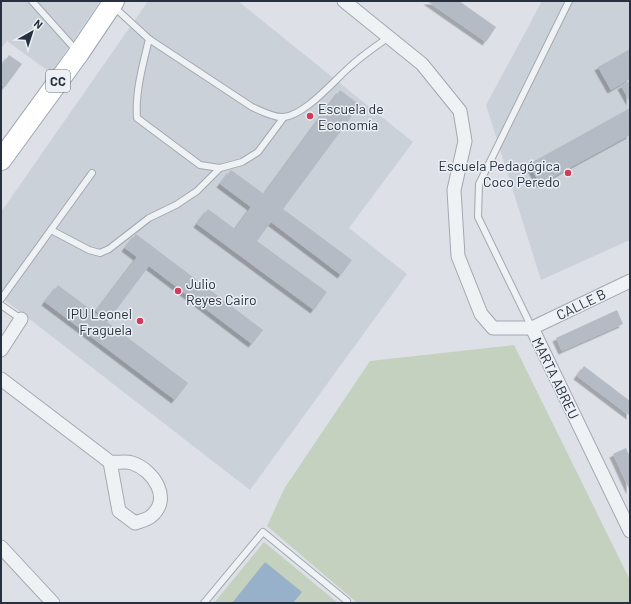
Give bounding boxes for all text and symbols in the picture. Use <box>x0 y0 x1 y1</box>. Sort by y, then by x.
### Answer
north arrow <box>12 12 52 52</box>
text: N <box>32 16 46 31</box>
road number: CC <box>46 70 70 92</box>
place label: Escuela de Economía <box>318 100 384 133</box>
marker: Escuela de Economía <box>305 111 315 121</box>
place label: Escuela Pedagógica Coco Peredo <box>439 157 560 190</box>
marker: Escuela Pedagógica Coco Peredo <box>563 168 573 178</box>
place label: Julio Reyes Cairo <box>186 275 257 308</box>
street label: CALLE B <box>553 285 609 323</box>
marker: Julio Reyes Cairo <box>173 286 183 296</box>
place label: IPU Leonel Fraguela <box>67 305 132 338</box>
marker: IPU Leonel Fraguela <box>135 316 145 326</box>
street label: MARTA ABREU <box>529 334 583 422</box>

